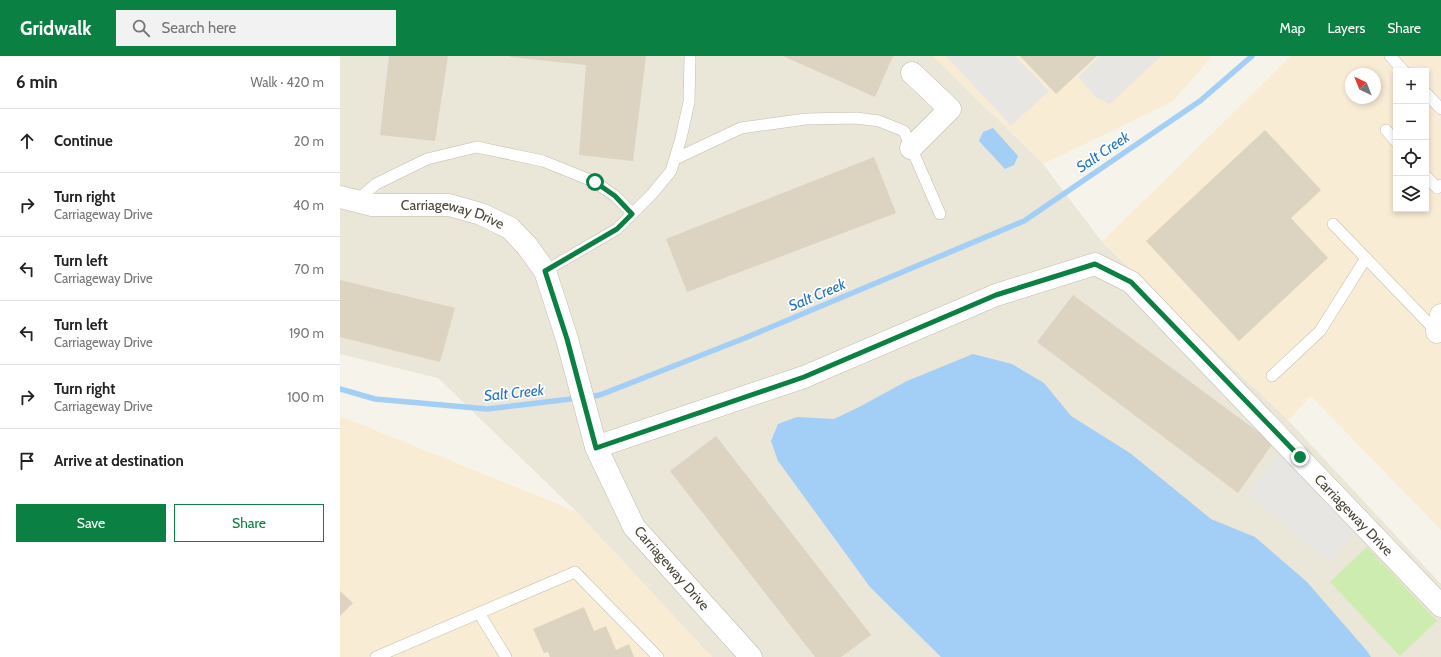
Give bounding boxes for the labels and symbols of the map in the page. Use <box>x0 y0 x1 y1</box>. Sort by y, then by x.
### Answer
north arrow <box>1345 68 1381 104</box>
water label: Salt Creek <box>1073 127 1133 176</box>
route start <box>586 173 604 191</box>
street label: Carriageway Drive <box>401 196 507 233</box>
water label: Salt Creek <box>786 275 849 315</box>
water label: Salt Creek <box>483 381 545 405</box>
route end <box>1291 448 1309 466</box>
street label: Carriageway Drive <box>1311 470 1397 560</box>
street label: Carriageway Drive <box>630 522 714 614</box>

